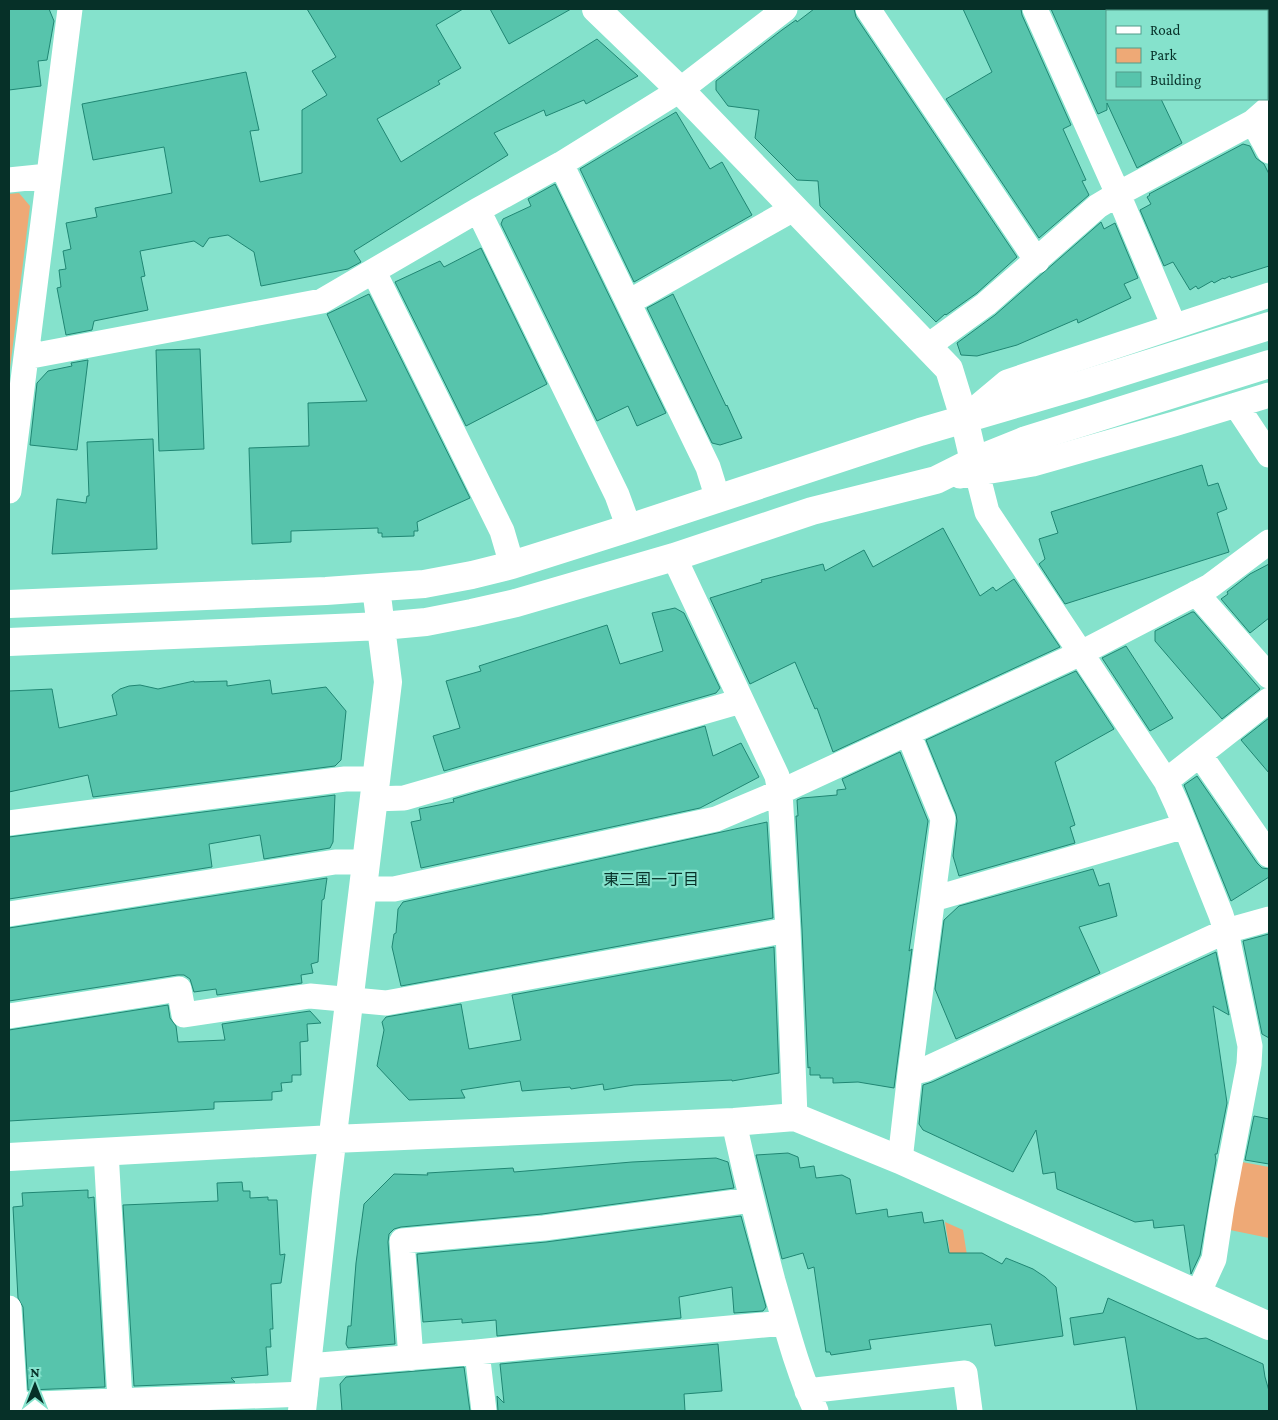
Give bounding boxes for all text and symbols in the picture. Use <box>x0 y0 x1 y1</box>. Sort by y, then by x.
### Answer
legend <box>1106 10 1268 100</box>
text: Road <box>1150 22 1181 38</box>
text: Park <box>1150 47 1177 63</box>
text: Building <box>1150 72 1201 89</box>
district label: 東三国一丁目 <box>603 871 699 888</box>
north arrow <box>10 1360 60 1410</box>
text: N <box>30 1364 40 1380</box>

